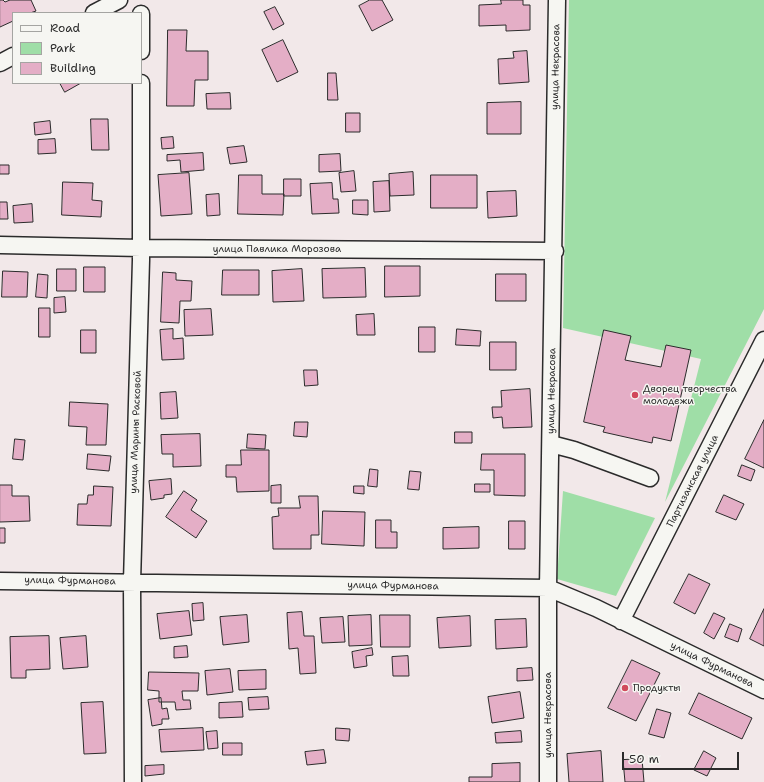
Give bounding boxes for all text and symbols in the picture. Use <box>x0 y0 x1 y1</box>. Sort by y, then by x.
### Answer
legend <box>12 12 142 84</box>
text: Road <box>50 20 80 36</box>
street label: улица Некрасова <box>549 24 563 110</box>
text: Park <box>50 40 76 56</box>
text: Building <box>50 60 96 76</box>
street label: улица Павлика Морозова <box>213 243 341 255</box>
street label: улица Некрасова <box>545 348 559 434</box>
street label: улица Марины Расковой <box>128 370 144 494</box>
place label: Дворец творчества молодежи <box>643 383 737 406</box>
marker: Дворец творчества молодежи <box>630 390 640 400</box>
street label: Партизанская улица <box>665 433 721 529</box>
street label: улица Фурманова <box>24 574 116 588</box>
street label: улица Фурманова <box>347 579 439 593</box>
street label: улица Фурманова <box>668 640 756 690</box>
street label: улица Некрасова <box>542 672 554 758</box>
place label: Продукты <box>633 682 681 694</box>
marker: Продукты <box>620 683 630 693</box>
scale bar <box>624 744 741 770</box>
text: 50 m <box>629 751 659 767</box>

